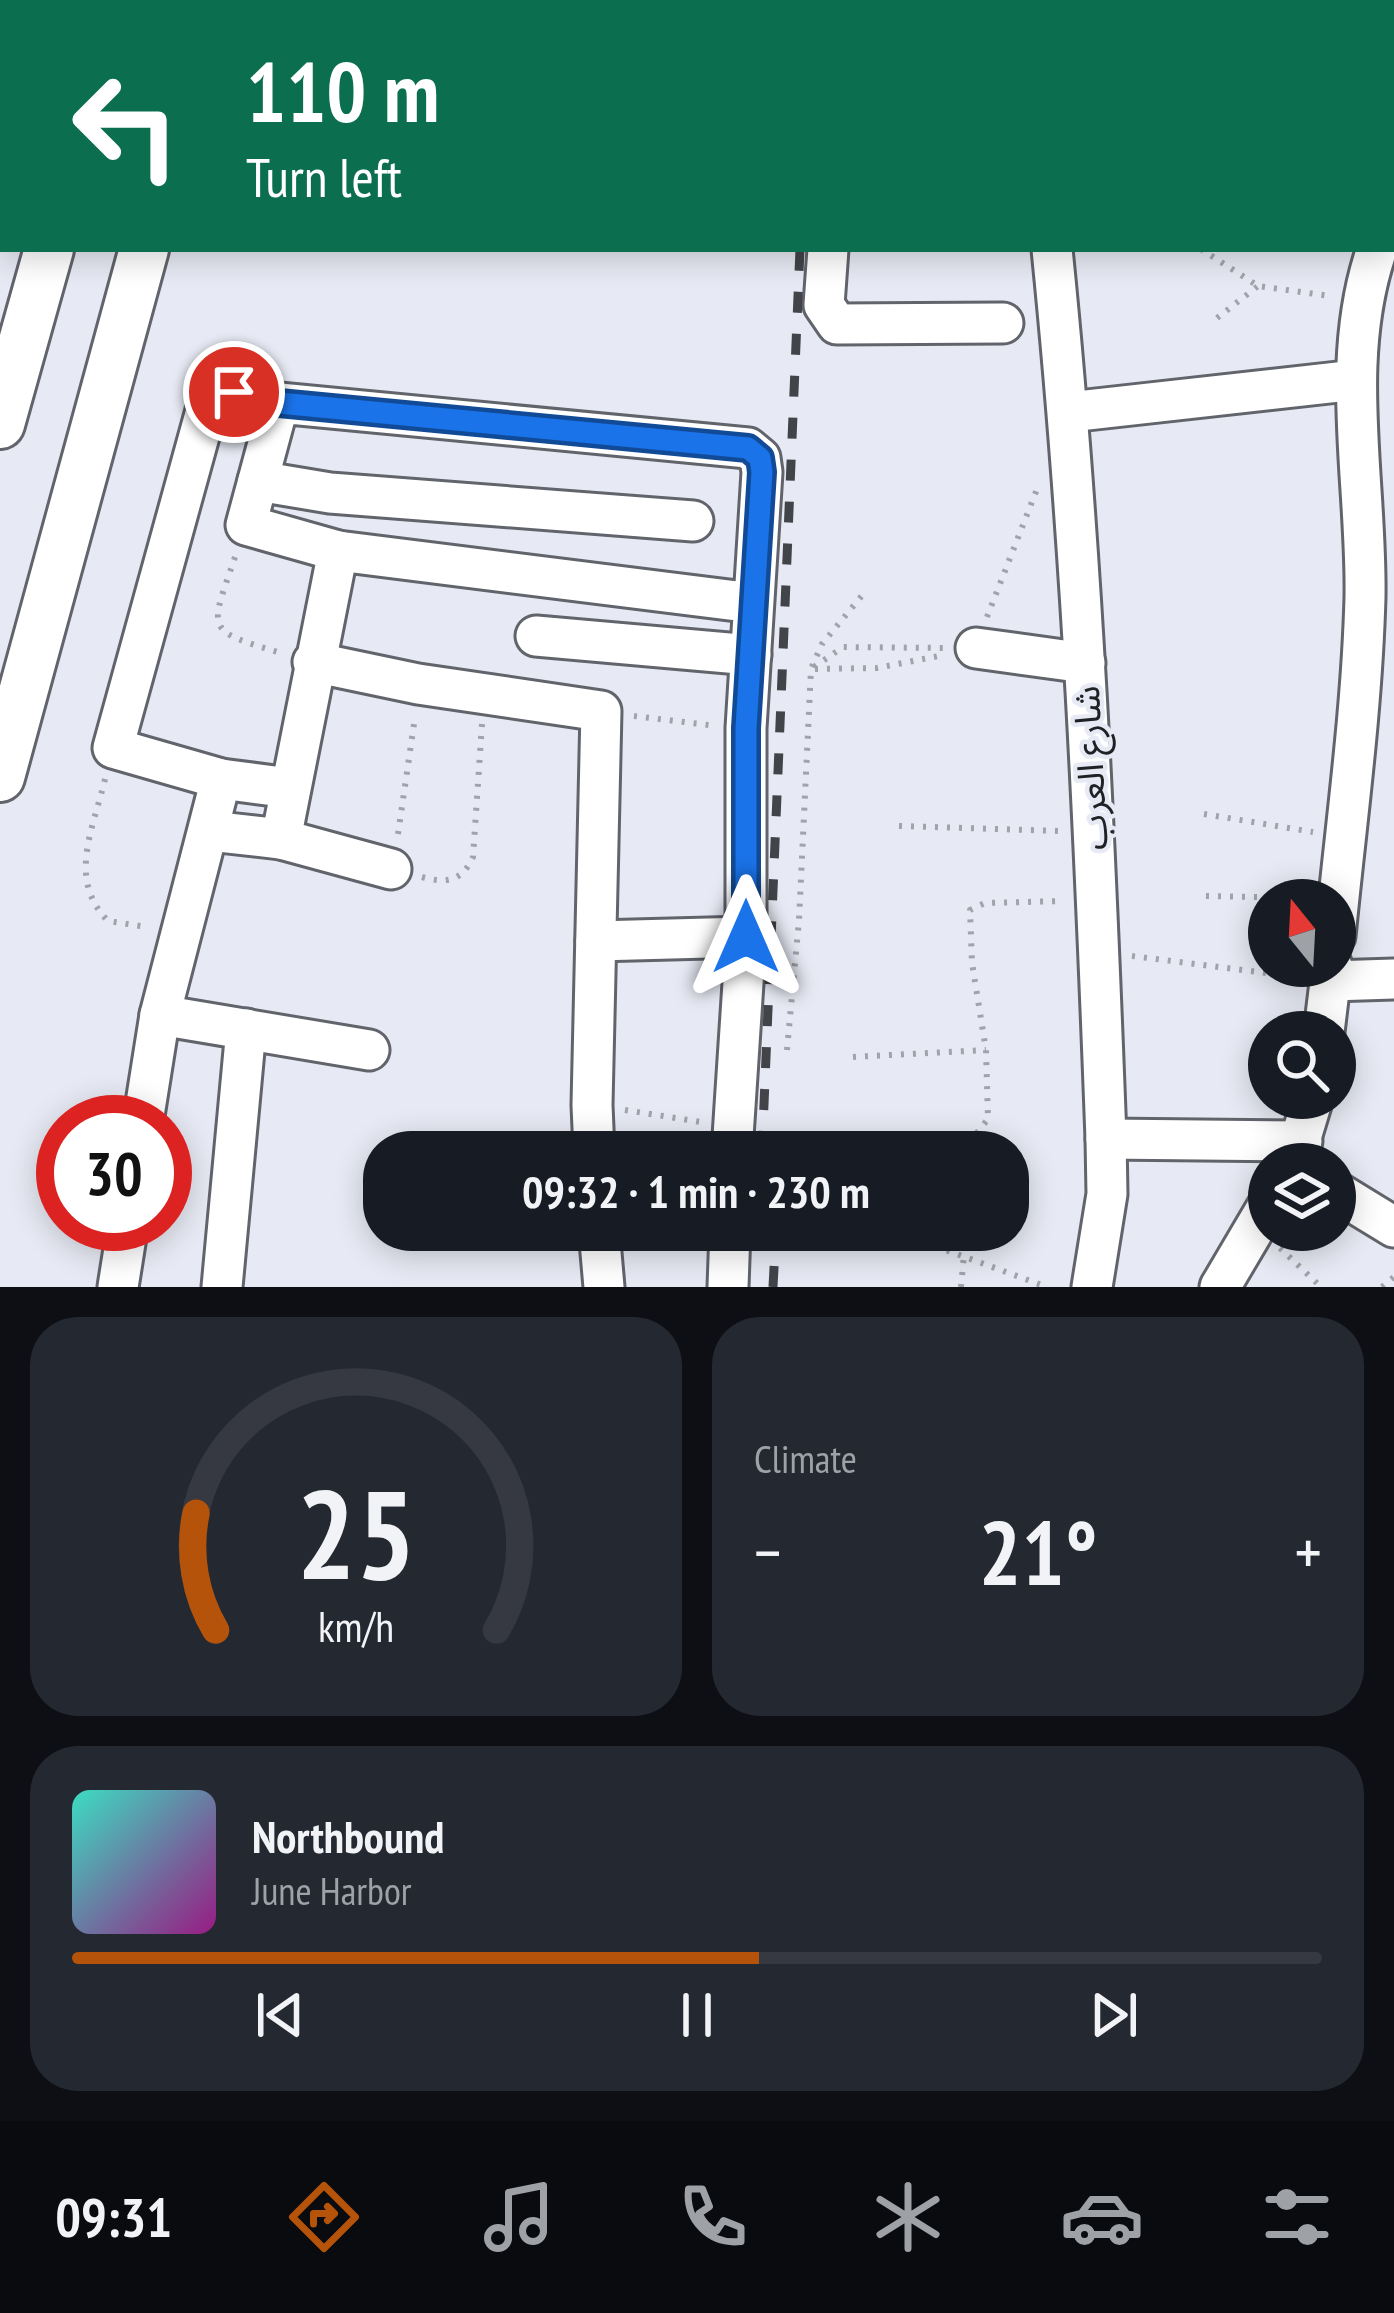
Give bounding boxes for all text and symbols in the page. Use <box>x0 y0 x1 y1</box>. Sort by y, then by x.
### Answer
text: 110 m <box>246 36 439 145</box>
icon: left <box>48 48 204 204</box>
text: Turn left <box>246 142 402 212</box>
pin <box>183 341 285 443</box>
icon: arrive <box>201 359 267 425</box>
street label: شارع العرب <box>1062 684 1121 851</box>
position arrow <box>683 874 809 1000</box>
north arrow <box>1248 879 1356 987</box>
map controls <box>1248 879 1356 1251</box>
button: search <box>1248 1011 1356 1119</box>
speed limit sign: 30 <box>36 1095 192 1251</box>
button: layers <box>1248 1143 1356 1251</box>
text: 09:32 · 1 min · 230 m <box>522 1162 870 1220</box>
text: Climate <box>754 1433 857 1484</box>
text: 25 <box>296 1452 416 1613</box>
text: 21° <box>979 1493 1097 1610</box>
text: − <box>754 1509 781 1594</box>
text: + <box>1295 1509 1322 1594</box>
text: km/h <box>318 1597 394 1653</box>
text: Northbound <box>252 1807 444 1865</box>
text: June Harbor <box>252 1865 411 1916</box>
icon: previous <box>247 1982 313 2048</box>
icon: pause <box>664 1982 730 2048</box>
icon: next <box>1081 1982 1147 2048</box>
icon: directions <box>282 2175 366 2259</box>
icon: music <box>477 2175 561 2259</box>
icon: phone <box>671 2175 755 2259</box>
icon: climate <box>866 2175 950 2259</box>
icon: car <box>1060 2175 1144 2259</box>
icon: filters <box>1255 2175 1339 2259</box>
text: 09:31 <box>55 2182 172 2252</box>

